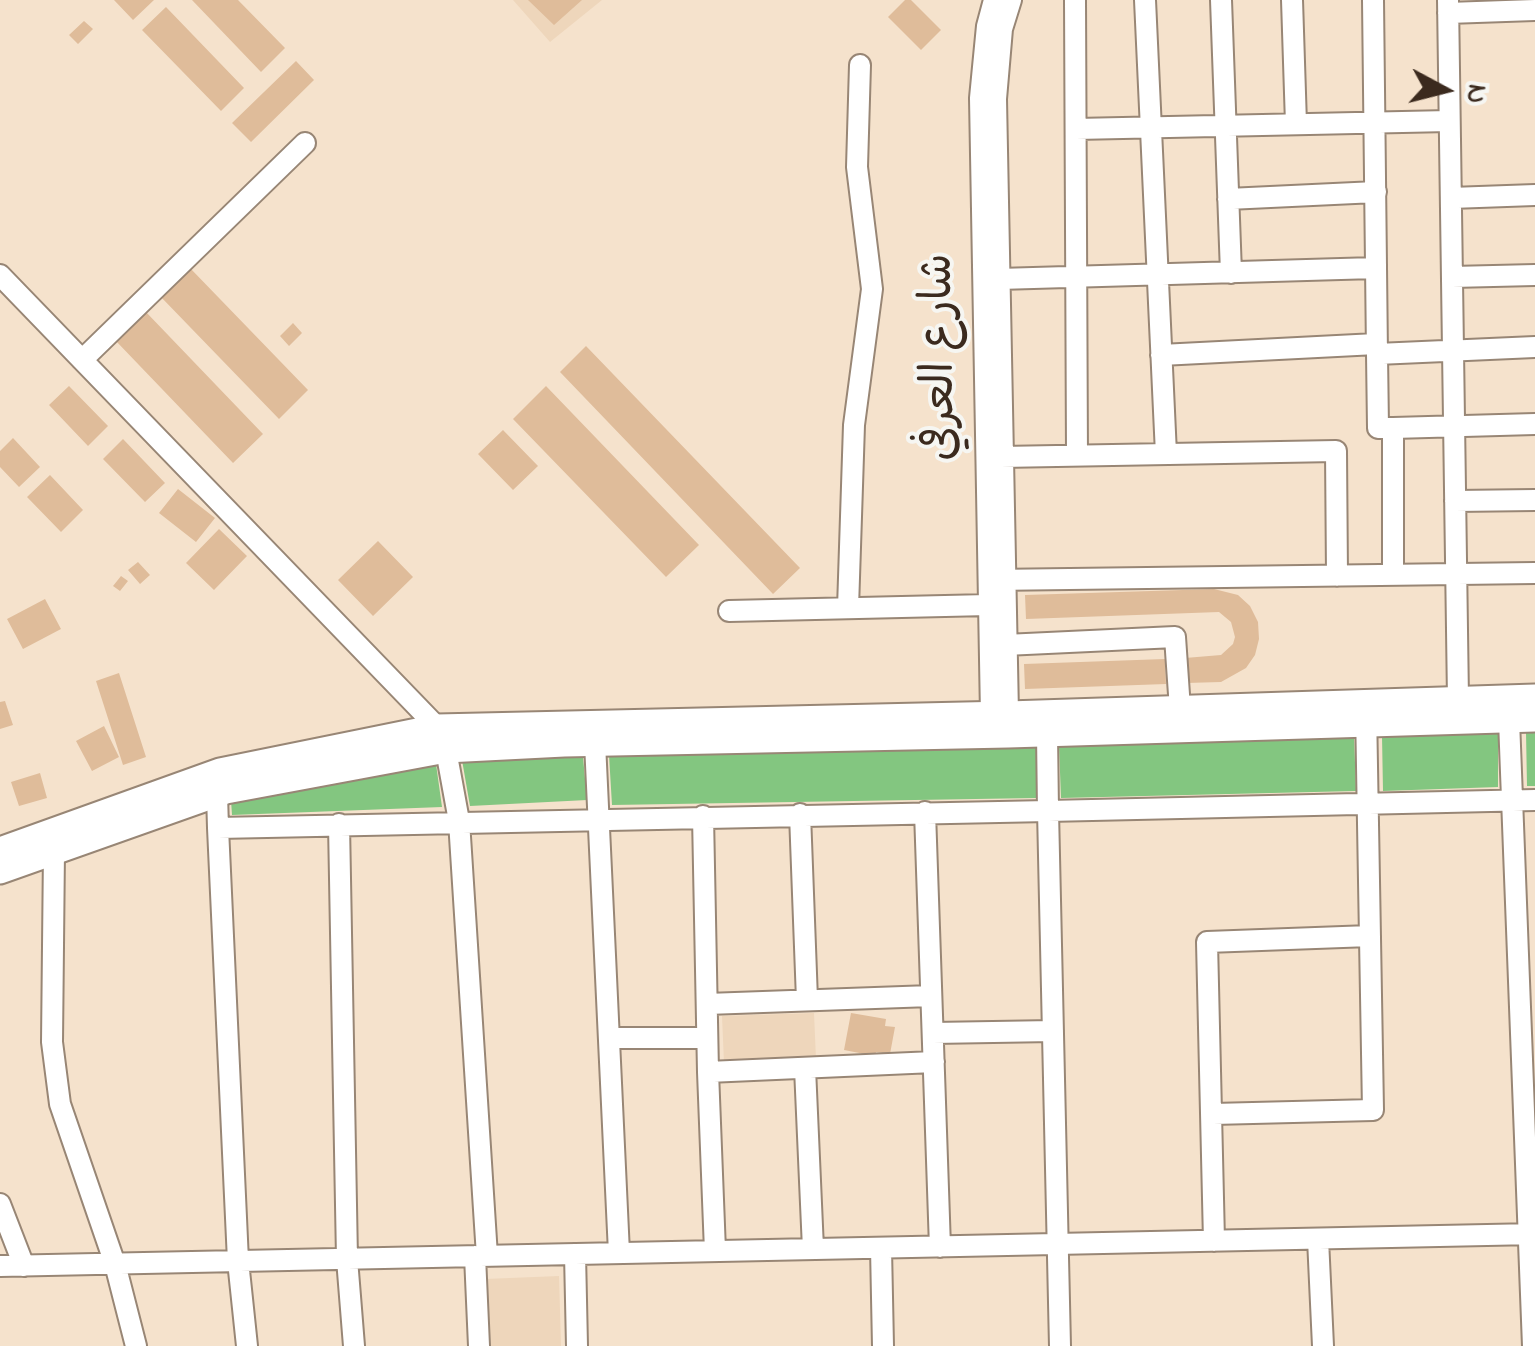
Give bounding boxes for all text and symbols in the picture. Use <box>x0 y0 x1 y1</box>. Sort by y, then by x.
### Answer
north arrow <box>1395 40 1495 140</box>
text: N <box>1454 82 1497 106</box>
street label: شارع العرفي <box>915 253 973 461</box>

